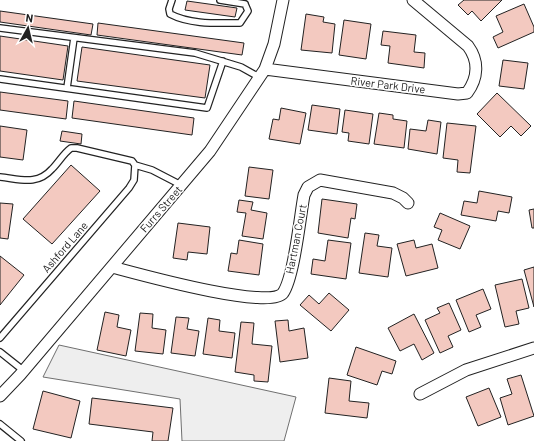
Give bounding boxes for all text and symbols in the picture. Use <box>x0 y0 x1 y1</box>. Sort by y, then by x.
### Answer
north arrow <box>8 8 48 48</box>
text: N <box>25 11 34 25</box>
street label: River Park Drive <box>350 73 426 96</box>
street label: Furrs Street <box>137 183 184 235</box>
street label: Hartman Court <box>282 203 309 275</box>
street label: Ashford Lane <box>39 219 90 275</box>

